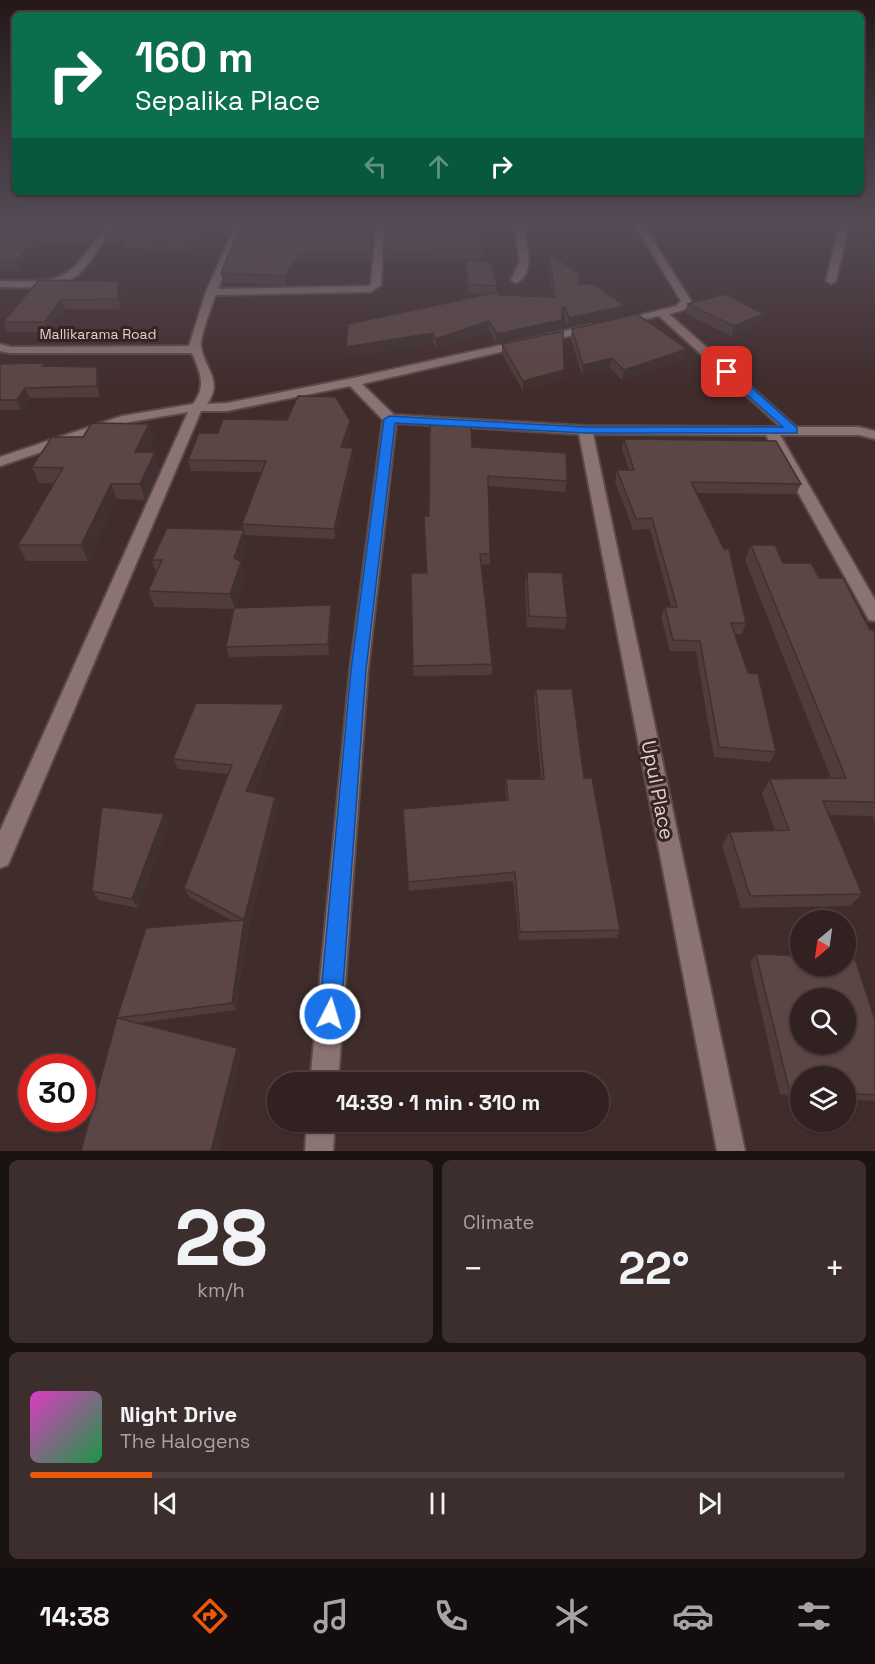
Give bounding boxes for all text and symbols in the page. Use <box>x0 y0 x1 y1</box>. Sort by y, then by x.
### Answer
text: 160 m <box>135 31 254 84</box>
icon: right <box>36 36 114 114</box>
text: Sepalika Place <box>135 83 321 118</box>
icon: left <box>359 150 392 183</box>
icon: ahead <box>422 150 455 183</box>
icon: right <box>485 150 518 183</box>
street label: Mallikarama Road <box>39 325 157 343</box>
pin <box>701 346 752 397</box>
icon: arrive <box>710 355 743 388</box>
street label: Upul Place <box>636 738 680 842</box>
north arrow <box>790 910 856 976</box>
map controls <box>790 910 856 1132</box>
position arrow <box>298 982 362 1046</box>
button: search <box>790 988 856 1054</box>
speed limit sign: 30 <box>18 1054 96 1132</box>
button: layers <box>790 1066 856 1132</box>
text: 14:39 · 1 min · 310 m <box>336 1088 540 1116</box>
text: 28 <box>174 1188 268 1288</box>
text: Climate <box>463 1209 534 1235</box>
text: 22° <box>618 1240 690 1297</box>
text: − <box>463 1248 483 1290</box>
text: + <box>825 1248 845 1290</box>
text: km/h <box>197 1277 245 1303</box>
text: Night Drive <box>120 1400 237 1428</box>
text: The Halogens <box>120 1428 250 1454</box>
icon: previous <box>149 1487 182 1520</box>
icon: pause <box>421 1487 454 1520</box>
icon: next <box>693 1487 726 1520</box>
icon: directions <box>189 1595 231 1637</box>
icon: music <box>310 1595 352 1637</box>
icon: phone <box>430 1595 472 1637</box>
icon: climate <box>551 1595 593 1637</box>
icon: car <box>672 1595 714 1637</box>
icon: filters <box>793 1595 835 1637</box>
text: 14:38 <box>39 1599 110 1634</box>

